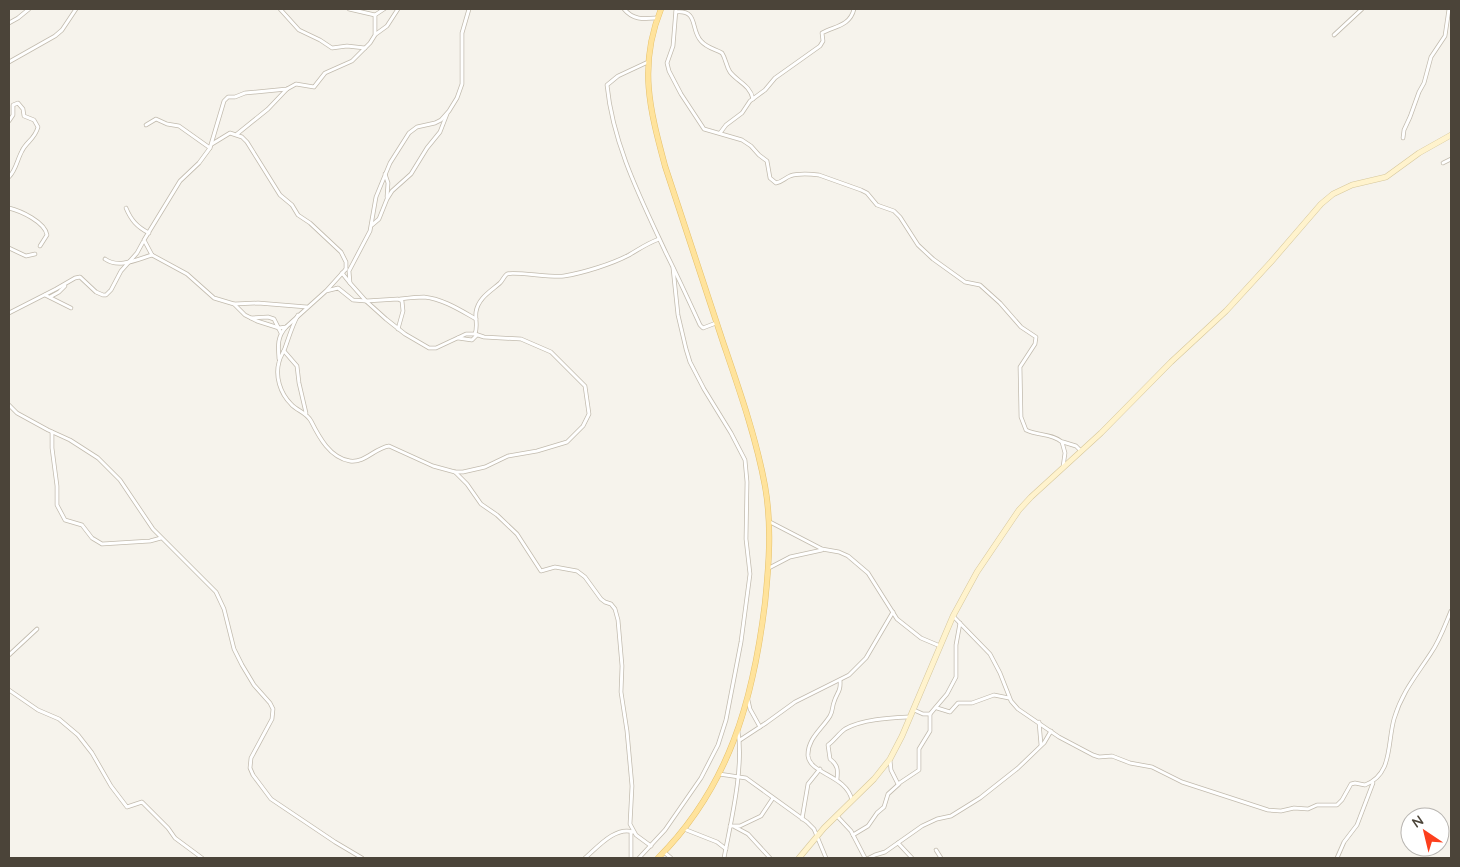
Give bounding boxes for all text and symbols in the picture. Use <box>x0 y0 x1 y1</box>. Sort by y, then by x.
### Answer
north arrow <box>1400 807 1450 857</box>
text: N <box>1408 811 1427 832</box>

